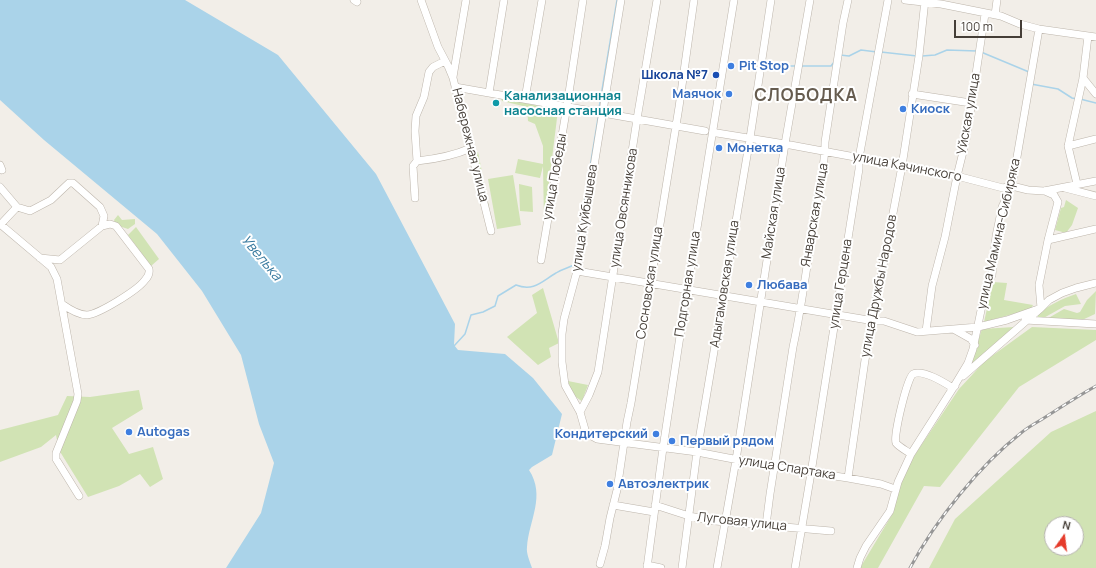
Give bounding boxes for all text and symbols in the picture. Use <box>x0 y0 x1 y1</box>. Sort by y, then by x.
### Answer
scale bar <box>956 12 1024 38</box>
text: 100 m <box>961 18 993 35</box>
place label: Pit Stop <box>739 58 789 74</box>
marker: Pit Stop <box>726 61 736 71</box>
place label: Школа №7 <box>641 67 708 83</box>
marker: Школа №7 <box>711 70 721 80</box>
street label: Уйская улица <box>954 72 984 156</box>
street label: Набережная улица <box>448 86 492 204</box>
place label: Маячок <box>672 86 721 102</box>
district label: СЛОБОДКА <box>754 86 858 106</box>
place label: Канализационная насосная станция <box>504 88 622 119</box>
marker: Маячок <box>724 89 734 99</box>
marker: Канализационная насосная станция <box>491 98 501 108</box>
place label: Киоск <box>911 101 950 117</box>
marker: Киоск <box>898 104 908 114</box>
street label: улица Победы <box>540 132 570 222</box>
place label: Монетка <box>727 140 783 156</box>
marker: Монетка <box>714 143 724 153</box>
street label: улица Овсянникова <box>607 147 641 269</box>
street label: улица Качинского <box>851 149 963 185</box>
street label: улица Мамина-Сибиряка <box>974 157 1024 311</box>
street label: Январская улица <box>798 162 832 268</box>
street label: улица Куйбышева <box>569 163 601 273</box>
street label: Майская улица <box>759 166 789 260</box>
street label: улица Дружбы Народов <box>857 213 901 359</box>
street label: Адыгамовская улица <box>707 219 743 349</box>
street label: Сосновская улица <box>633 226 667 340</box>
street label: Подгорная улица <box>672 230 704 338</box>
water label: Увелька <box>237 232 285 284</box>
street label: улица Герцена <box>826 238 856 330</box>
place label: Любава <box>757 277 807 293</box>
marker: Любава <box>744 280 754 290</box>
place label: Autogas <box>137 424 190 440</box>
place label: Кондитерский <box>555 426 648 442</box>
marker: Autogas <box>124 427 134 437</box>
marker: Кондитерский <box>651 429 661 439</box>
place label: Первый рядом <box>680 433 774 449</box>
marker: Первый рядом <box>667 436 677 446</box>
street label: улица Спартака <box>737 453 837 483</box>
place label: Автоэлектрик <box>618 476 709 492</box>
marker: Автоэлектрик <box>605 479 615 489</box>
street label: Луговая улица <box>696 510 788 534</box>
north arrow <box>1044 516 1084 556</box>
text: N <box>1061 517 1072 533</box>

